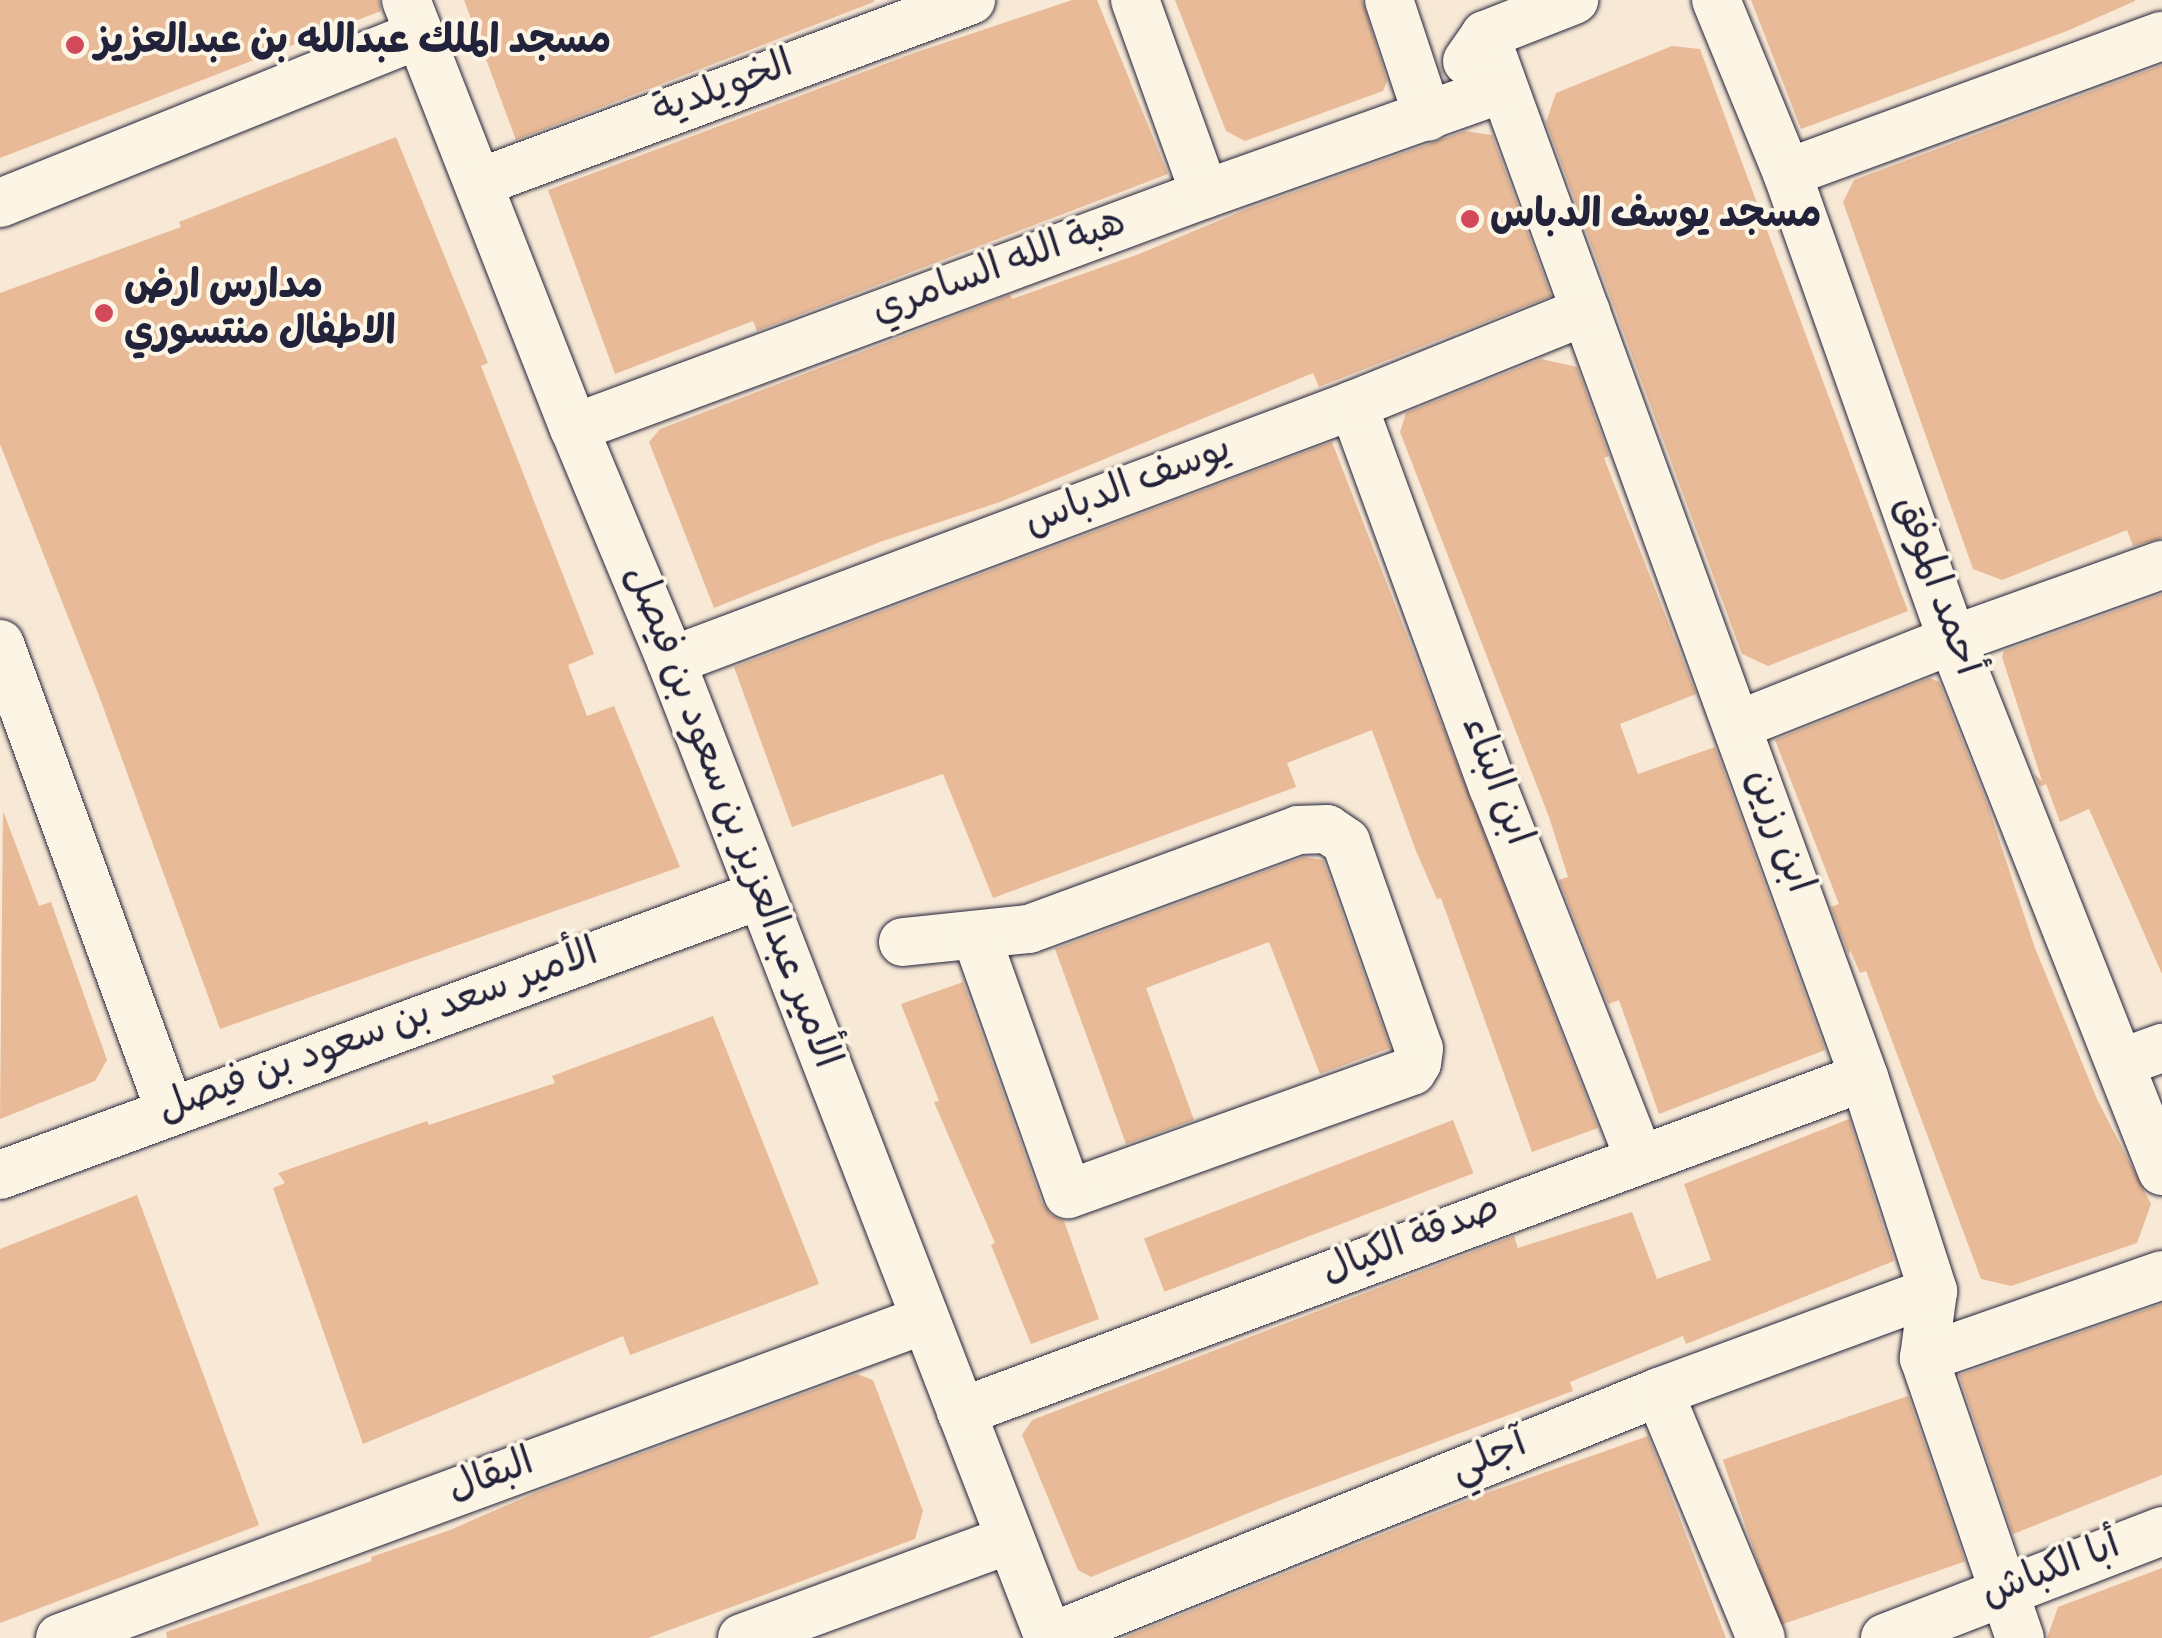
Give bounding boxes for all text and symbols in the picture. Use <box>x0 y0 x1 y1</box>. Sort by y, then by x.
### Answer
place label: مسجد الملك عبدالله بن عبدالعزيز <box>95 21 611 69</box>
marker: مسجد الملك عبدالله بن عبدالعزيز <box>64 34 86 56</box>
street label: الخويلدية <box>647 43 801 139</box>
place label: مسجد يوسف الدباس <box>1490 195 1821 243</box>
street label: هبة الله السامري <box>866 202 1134 338</box>
marker: مسجد يوسف الدباس <box>1459 208 1481 230</box>
place label: مدارس ارض الاطفال منتسوري <box>124 266 396 360</box>
marker: مدارس ارض الاطفال منتسوري <box>93 302 115 324</box>
street label: يوسف الدباس <box>1019 428 1239 550</box>
street label: أحمد الموفق <box>1879 491 1989 683</box>
street label: الأمير عبدالعزيز بن سعود بن فيصل <box>611 560 847 1076</box>
street label: ابن البناء <box>1446 711 1540 853</box>
street label: ابن رزين <box>1731 763 1821 901</box>
street label: الأمير سعد بن سعود بن فيصل <box>152 932 606 1136</box>
street label: صدقة الكيال <box>1316 1187 1508 1299</box>
street label: آجلي <box>1445 1423 1535 1497</box>
street label: البقال <box>442 1441 542 1517</box>
street label: أبا الكباش <box>1976 1525 2128 1621</box>

